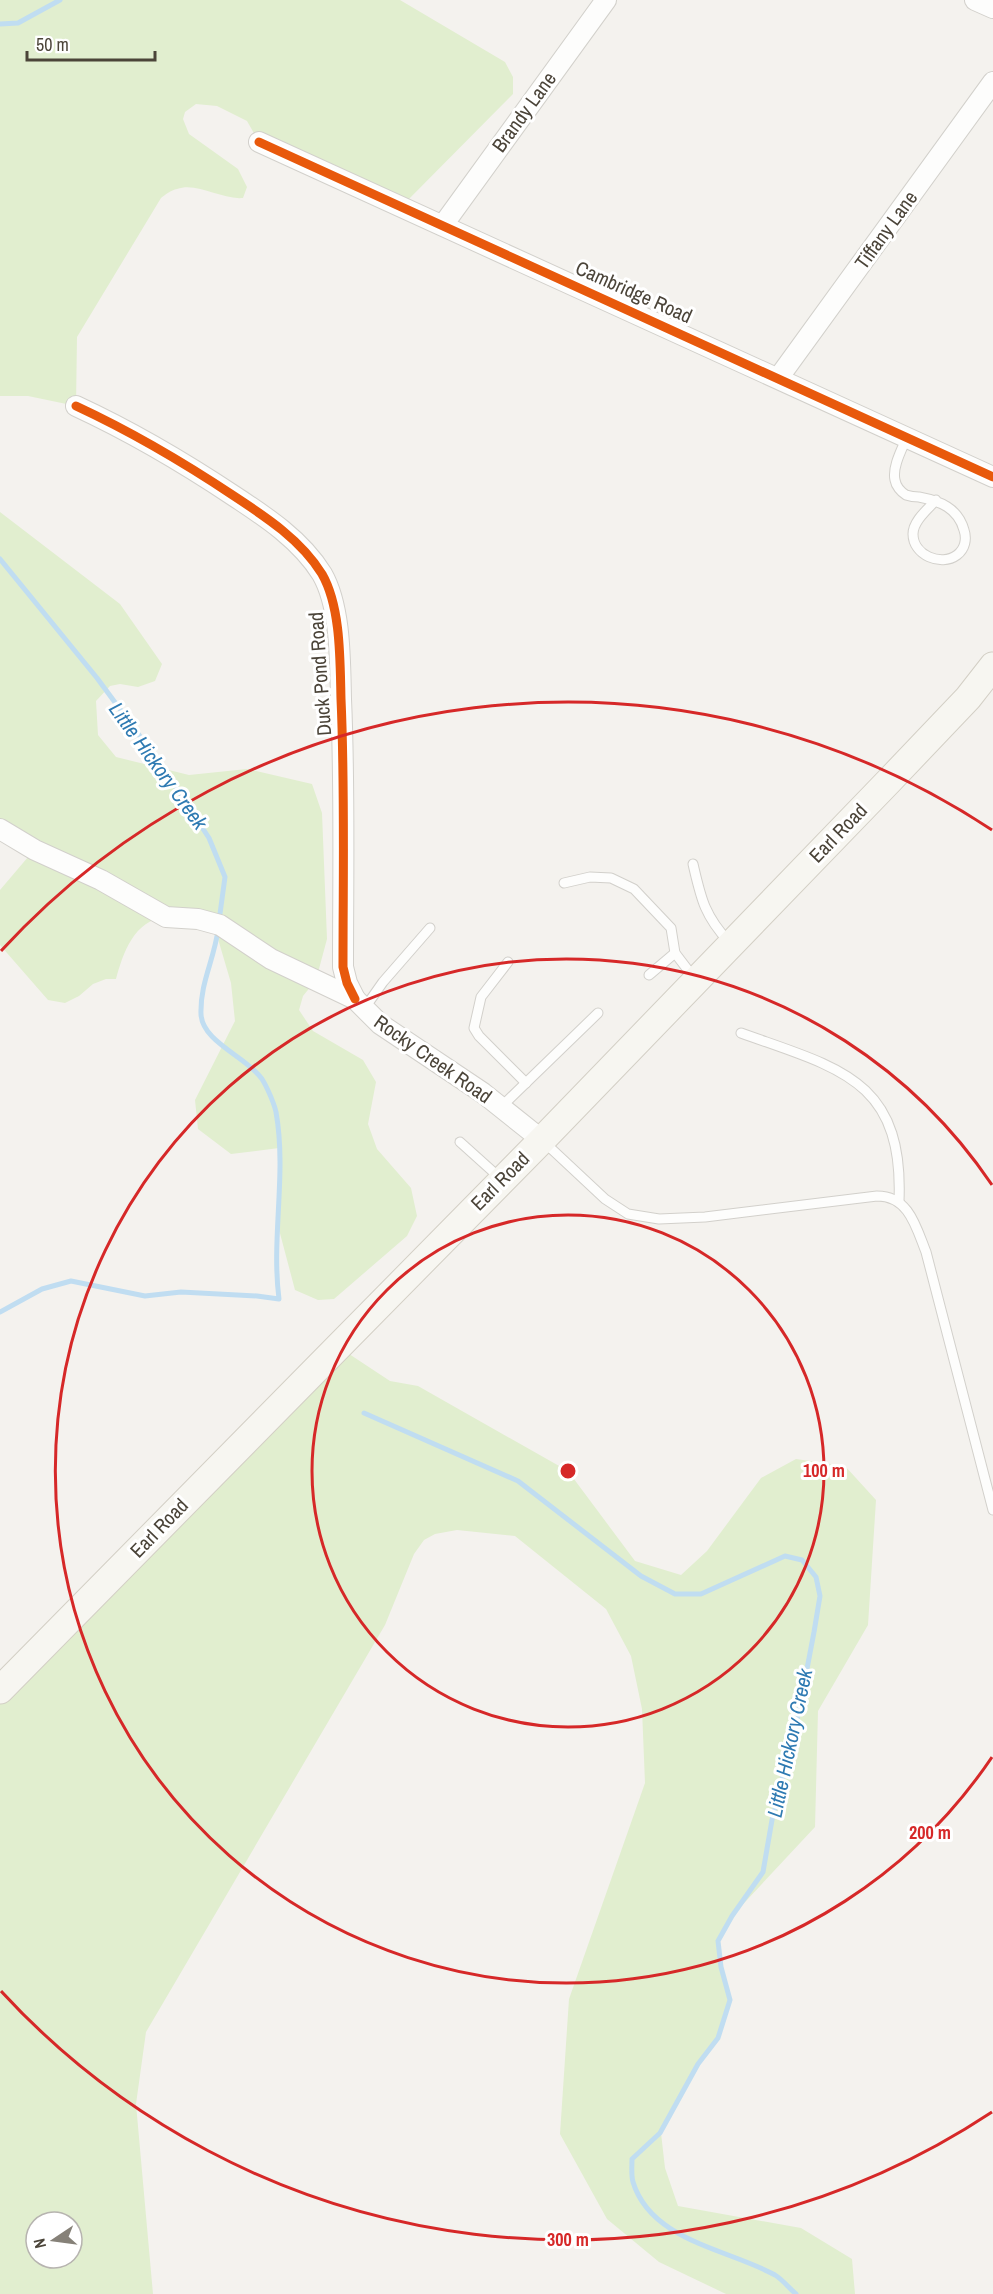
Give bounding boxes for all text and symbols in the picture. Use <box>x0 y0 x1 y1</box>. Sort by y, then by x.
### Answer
scale bar <box>27 24 154 62</box>
text: 50 m <box>36 32 69 57</box>
street label: Brandy Lane <box>485 66 562 157</box>
street label: Tiffany Lane <box>848 185 923 274</box>
street label: Cambridge Road <box>572 254 697 329</box>
street label: Duck Pond Road <box>302 611 337 737</box>
water label: Little Hickory Creek <box>102 696 215 837</box>
street label: Earl Road <box>803 797 873 868</box>
street label: Rocky Creek Road <box>369 1008 497 1109</box>
street label: Earl Road <box>464 1145 535 1216</box>
text: 100 m <box>803 1458 845 1483</box>
centre of rings <box>558 1461 578 1481</box>
street label: Earl Road <box>124 1492 194 1563</box>
water label: Little Hickory Creek <box>760 1665 820 1820</box>
text: 200 m <box>909 1820 951 1845</box>
north arrow <box>24 2210 84 2270</box>
text: 300 m <box>547 2227 589 2252</box>
text: N <box>28 2236 51 2250</box>

